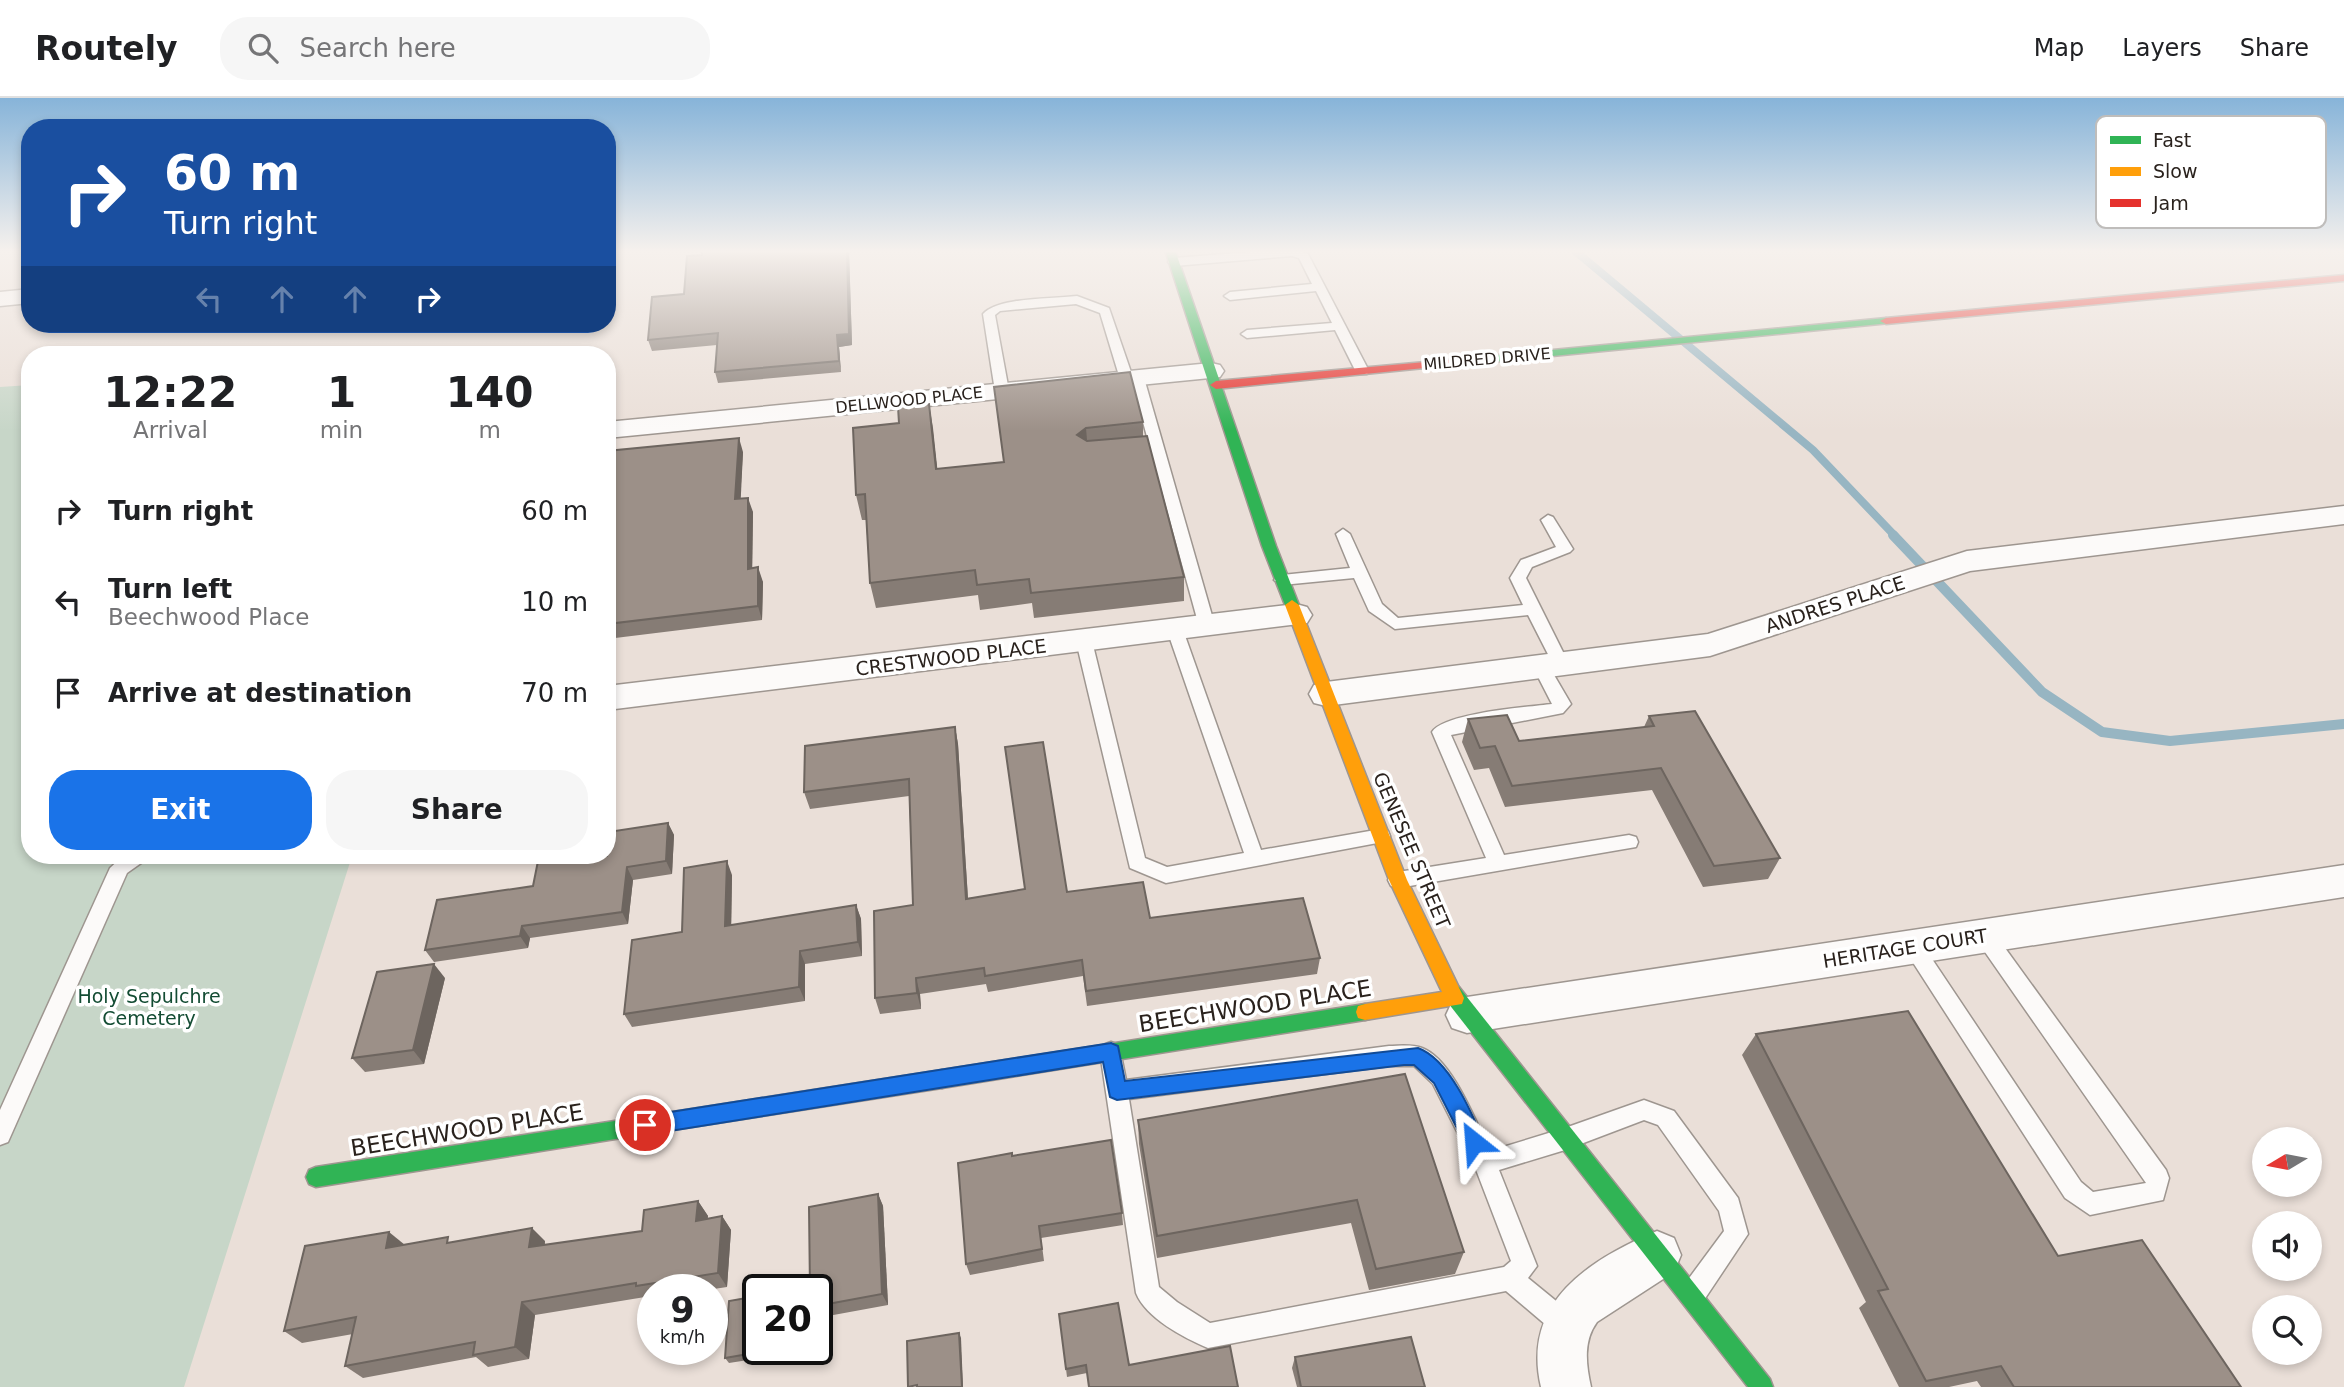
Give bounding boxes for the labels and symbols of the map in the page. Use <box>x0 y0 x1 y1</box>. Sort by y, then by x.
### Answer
legend <box>2096 116 2326 228</box>
text: Fast <box>2153 129 2191 151</box>
text: Slow <box>2153 160 2198 182</box>
text: Jam <box>2152 192 2189 214</box>
street label: MILDRED DRIVE <box>1423 344 1551 374</box>
street label: DELLWOOD PLACE <box>834 383 984 417</box>
street label: ANDRES PLACE <box>1762 571 1908 637</box>
street label: CRESTWOOD PLACE <box>854 634 1048 680</box>
street label: GENESEE STREET <box>1369 769 1455 932</box>
street label: HERITAGE COURT <box>1821 924 1989 972</box>
street label: BEECHWOOD PLACE <box>1137 975 1373 1037</box>
park label: Holy Sepulchre Cemetery <box>77 985 221 1029</box>
pin <box>615 1095 675 1155</box>
street label: BEECHWOOD PLACE <box>349 1099 585 1161</box>
position arrow <box>1437 1105 1511 1179</box>
north arrow <box>2252 1127 2322 1197</box>
speed limit sign: 20 <box>742 1274 833 1365</box>

